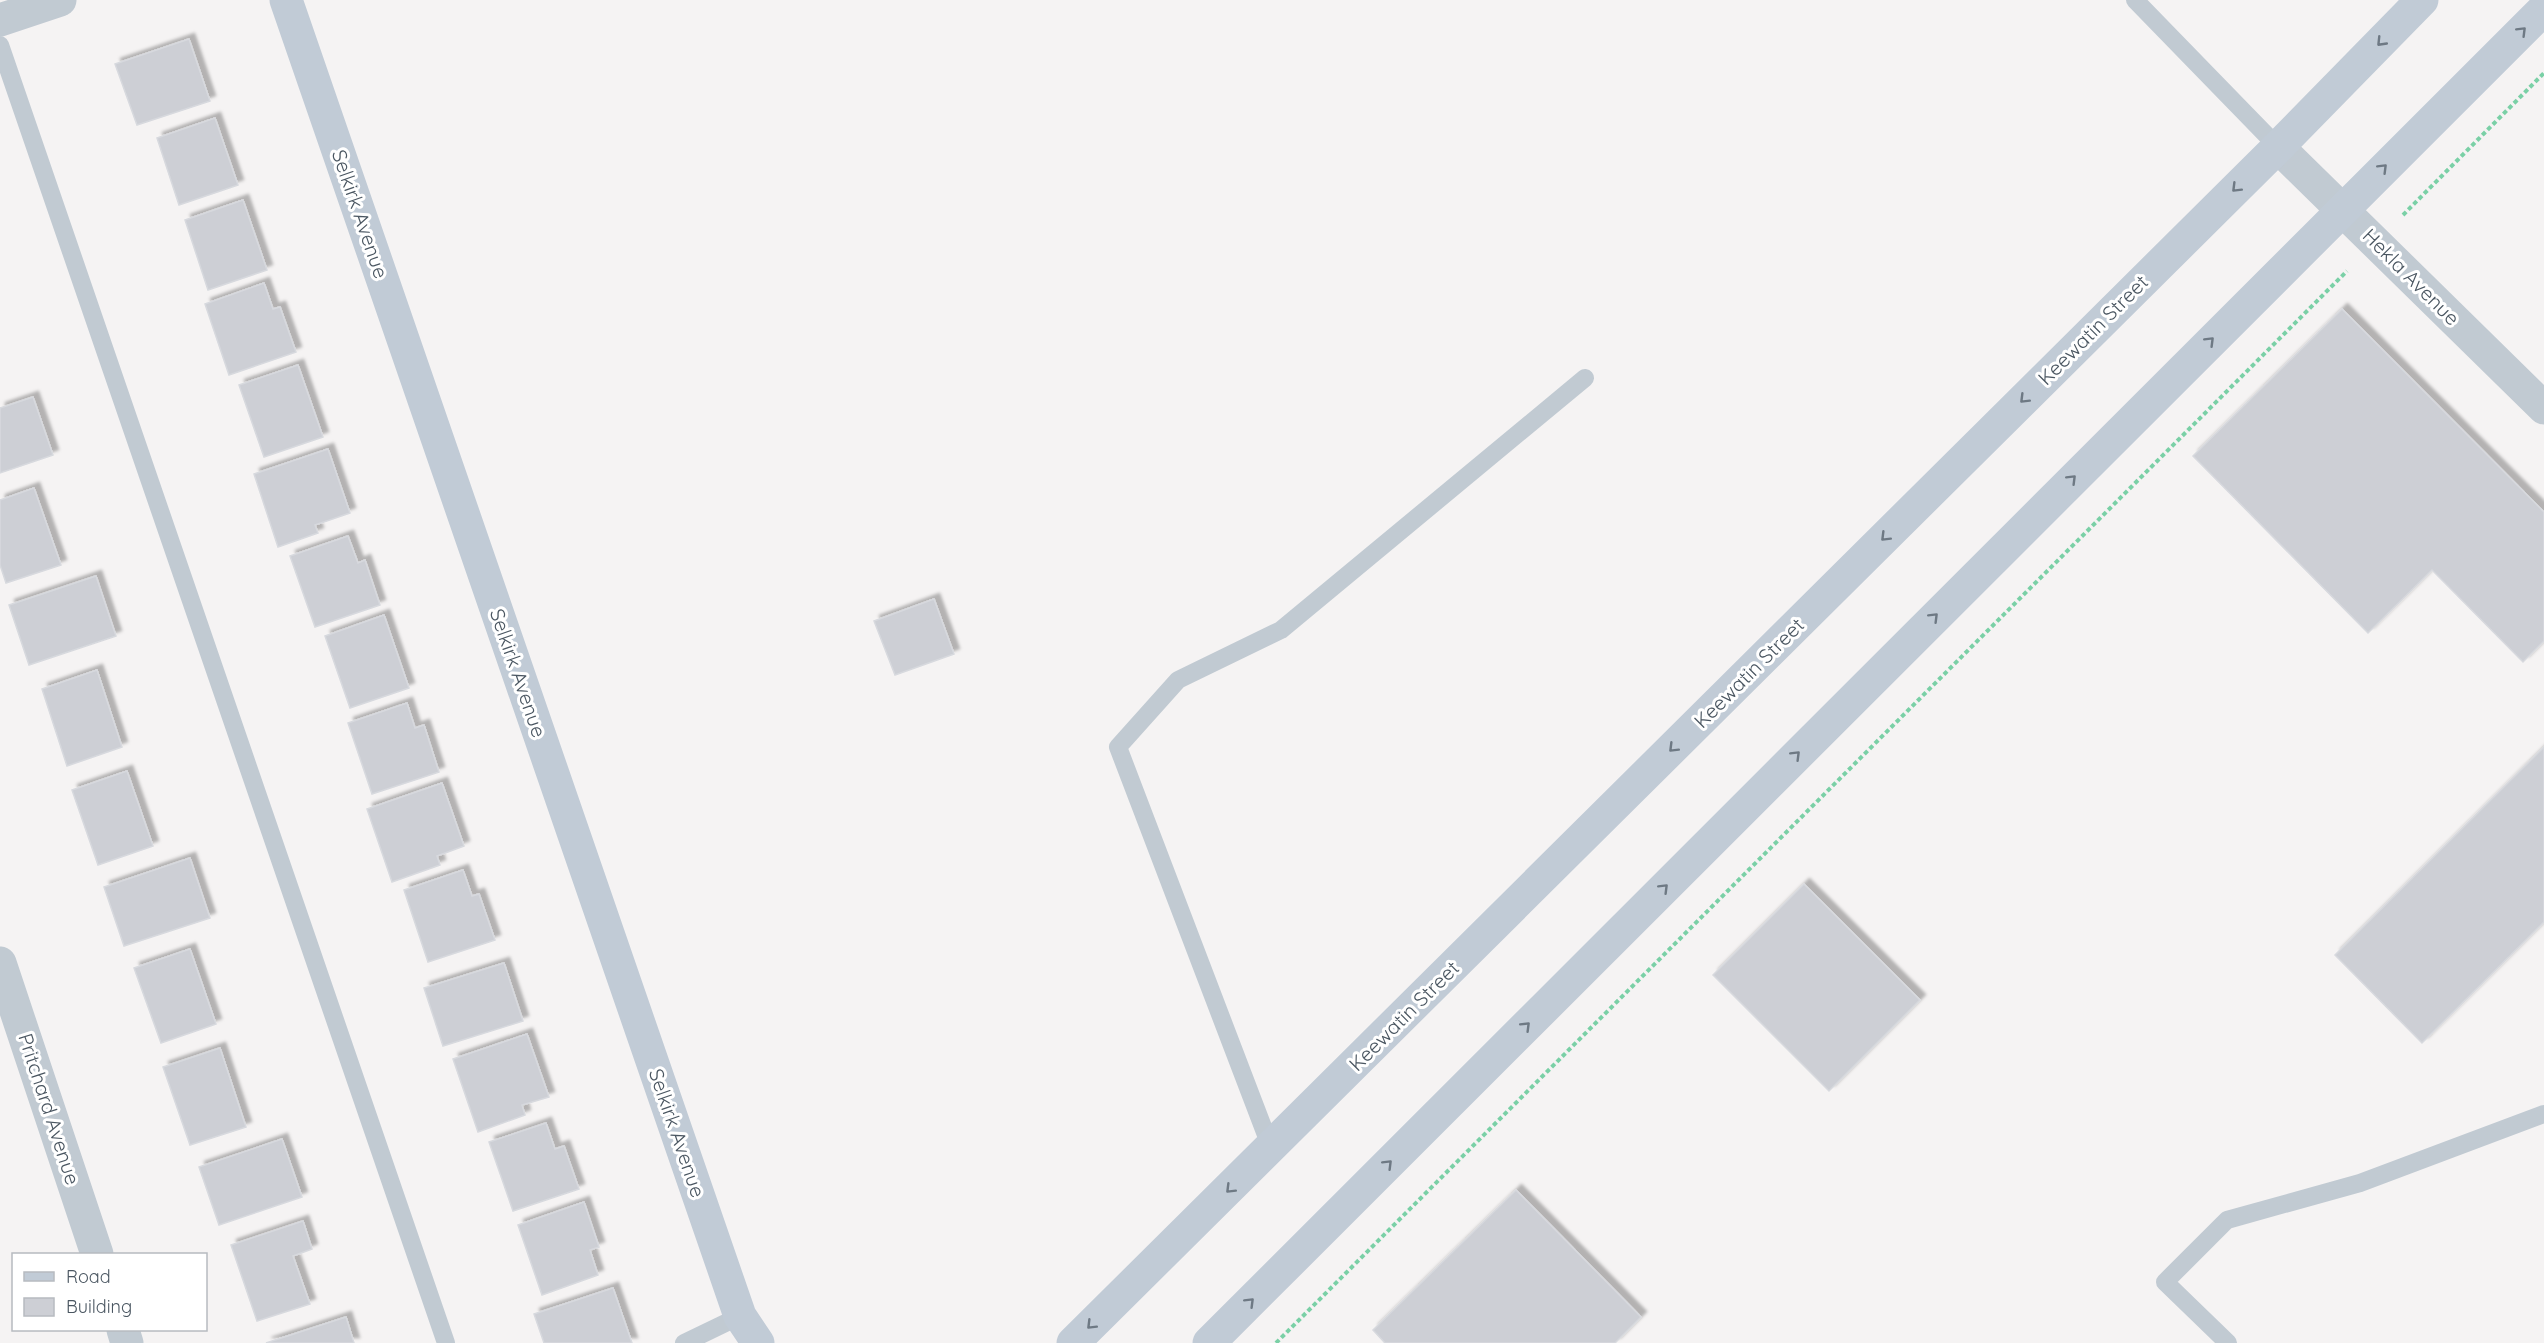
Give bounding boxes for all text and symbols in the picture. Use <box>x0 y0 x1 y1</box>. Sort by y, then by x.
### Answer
one-way arrow <box>2514 27 2525 38</box>
one-way arrow <box>2377 34 2388 45</box>
street label: Selkirk Avenue <box>327 146 394 281</box>
one-way arrow <box>2376 165 2387 176</box>
one-way arrow <box>2233 180 2244 191</box>
street label: Hekla Avenue <box>2358 223 2465 330</box>
street label: Keewatin Street <box>2032 269 2153 390</box>
one-way arrow <box>2202 338 2213 349</box>
one-way arrow <box>2020 392 2031 403</box>
one-way arrow <box>2064 476 2075 487</box>
one-way arrow <box>1882 529 1893 540</box>
street label: Selkirk Avenue <box>485 605 552 740</box>
street label: Keewatin Street <box>1688 612 1809 733</box>
one-way arrow <box>1926 614 1937 625</box>
one-way arrow <box>1669 741 1680 752</box>
one-way arrow <box>1789 752 1800 762</box>
one-way arrow <box>1656 884 1667 895</box>
street label: Keewatin Street <box>1343 955 1464 1076</box>
one-way arrow <box>1518 1022 1529 1033</box>
street label: Pritchard Avenue <box>13 1030 86 1188</box>
street label: Selkirk Avenue <box>644 1065 711 1200</box>
one-way arrow <box>1381 1160 1392 1170</box>
one-way arrow <box>1226 1181 1237 1192</box>
legend <box>12 1253 207 1331</box>
text: Road <box>66 1265 111 1288</box>
text: Building <box>66 1295 132 1318</box>
one-way arrow <box>1243 1298 1254 1309</box>
one-way arrow <box>1087 1318 1098 1329</box>

